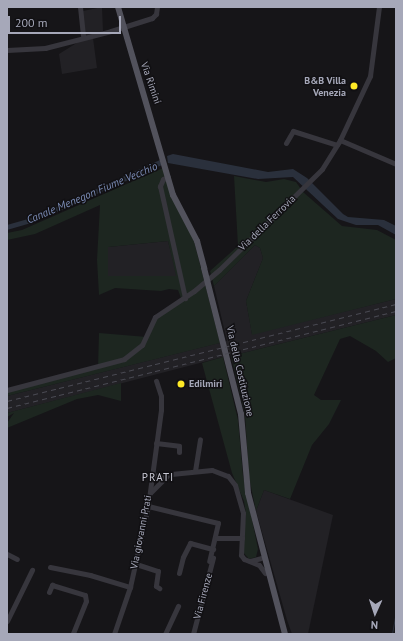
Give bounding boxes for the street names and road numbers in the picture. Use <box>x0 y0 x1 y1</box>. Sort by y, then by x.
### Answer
street label: Via Rimini <box>138 60 164 106</box>
street label: Via della Ferrovia <box>236 193 298 253</box>
street label: Via della Costituzione <box>224 324 256 418</box>
street label: Via giovanni Prati <box>128 494 154 570</box>
street label: Via Firenze <box>191 572 215 620</box>

